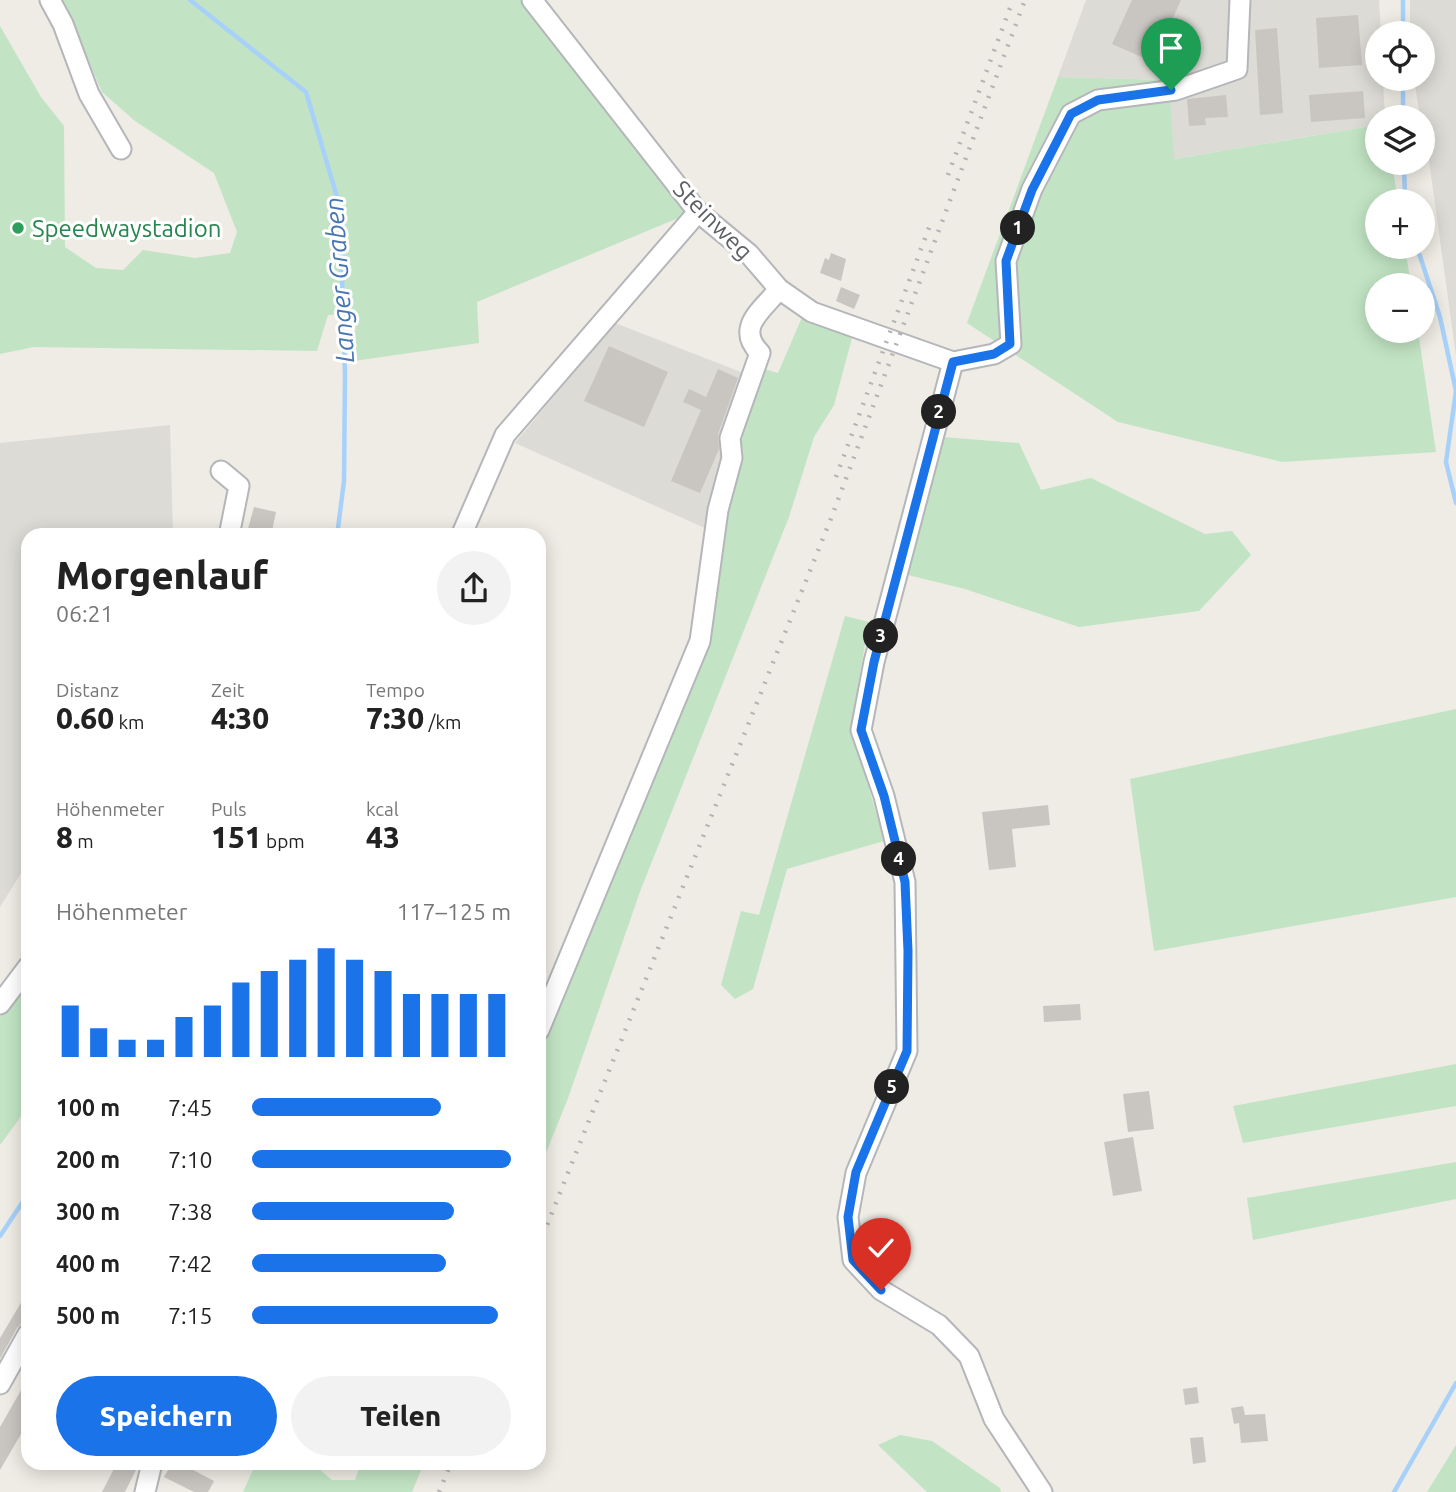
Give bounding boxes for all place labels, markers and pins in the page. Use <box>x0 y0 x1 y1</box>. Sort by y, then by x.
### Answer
pin <box>1141 18 1201 90</box>
pin: 1 <box>1000 210 1036 246</box>
place label: Speedwaystadion <box>32 215 221 242</box>
marker: Speedwaystadion <box>10 220 26 236</box>
pin: 2 <box>922 394 956 430</box>
pin: 3 <box>864 618 898 654</box>
pin: 4 <box>881 842 916 876</box>
pin: 5 <box>874 1070 910 1104</box>
pin <box>851 1218 911 1290</box>

